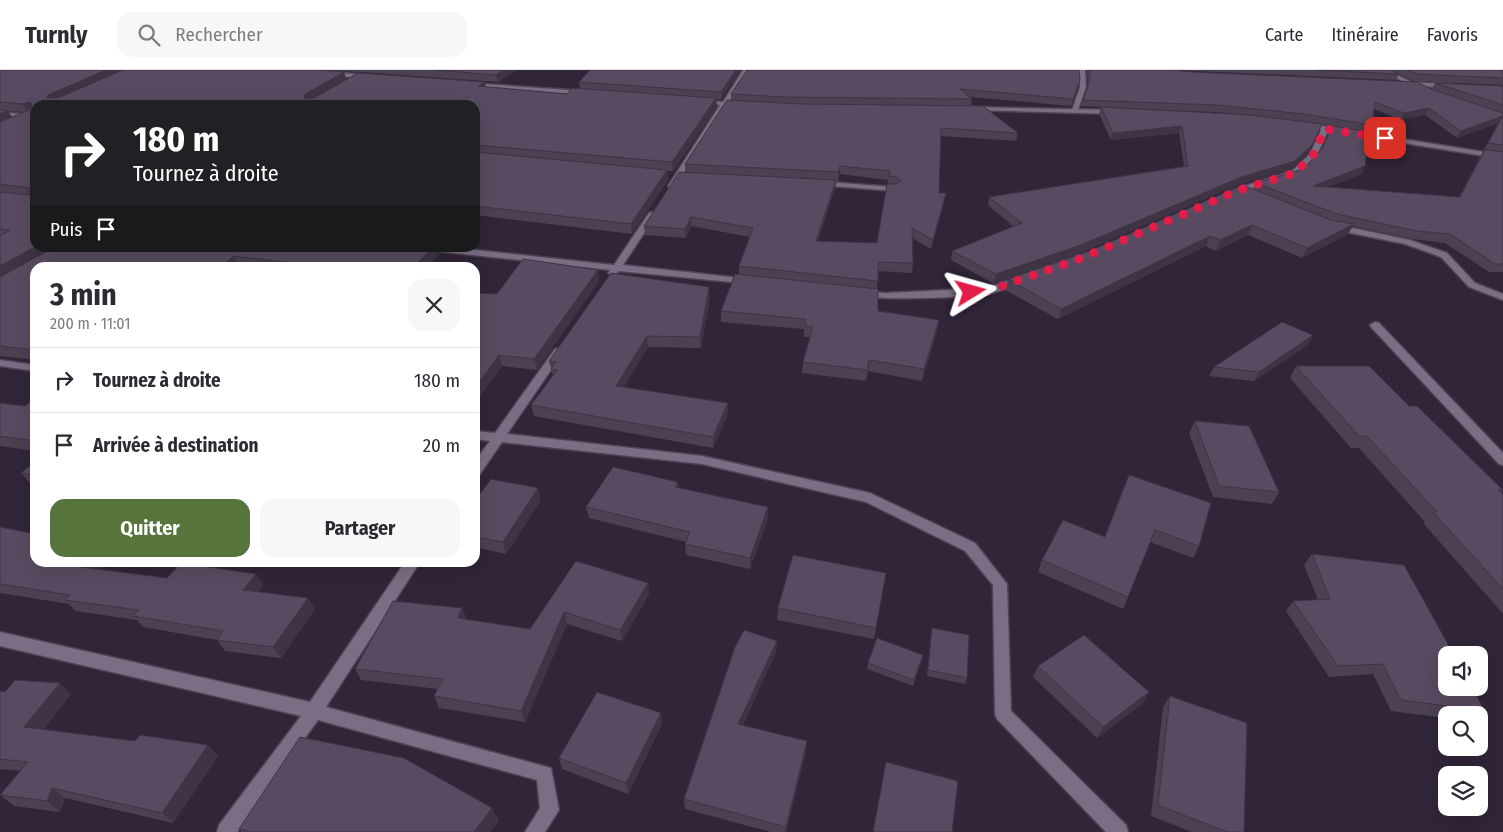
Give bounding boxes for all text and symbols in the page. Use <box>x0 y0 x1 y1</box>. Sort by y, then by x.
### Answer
search box <box>117 12 467 57</box>
text: Turnly <box>25 21 87 49</box>
icon: search <box>135 21 163 49</box>
text: Rechercher <box>175 23 263 46</box>
text: Carte <box>1265 24 1303 46</box>
text: Itinéraire <box>1331 24 1399 46</box>
text: Favoris <box>1427 24 1478 46</box>
pin <box>1364 117 1406 159</box>
text: 180 m <box>133 118 219 160</box>
icon: right <box>50 120 115 185</box>
icon: arrive <box>1371 124 1399 152</box>
text: Tournez à droite <box>133 160 279 187</box>
icon: arrive <box>92 215 120 243</box>
text: Puis <box>50 218 82 241</box>
position arrow <box>944 265 996 317</box>
text: 3 min <box>50 277 117 313</box>
button: close <box>408 279 460 331</box>
text: 200 m · 11:01 <box>50 314 131 333</box>
icon: right <box>50 366 78 394</box>
text: Tournez à droite <box>93 369 221 392</box>
text: 180 m <box>414 369 460 392</box>
icon: arrive <box>50 431 78 459</box>
text: Arrivée à destination <box>93 434 259 457</box>
text: 20 m <box>423 434 460 457</box>
button: Quitter <box>50 499 250 557</box>
button: Partager <box>260 499 460 557</box>
map controls <box>1438 646 1488 816</box>
button: sound <box>1438 646 1488 696</box>
button: search <box>1438 706 1488 756</box>
button: layers <box>1438 766 1488 816</box>

